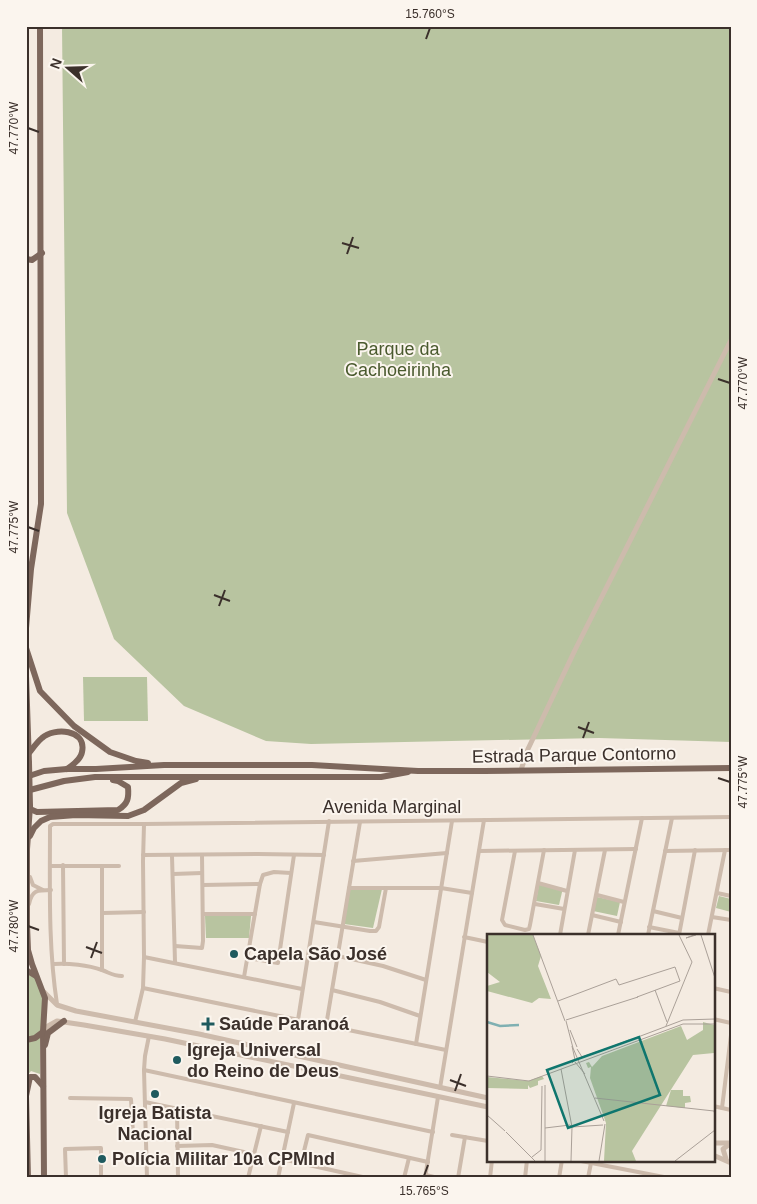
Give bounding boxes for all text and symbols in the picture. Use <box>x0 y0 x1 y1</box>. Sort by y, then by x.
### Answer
text: 15.760°S <box>405 7 455 21</box>
north arrow <box>42 42 92 92</box>
text: N <box>47 56 65 71</box>
text: 47.770°W <box>7 101 21 154</box>
park label: Parque da Cachoeirinha <box>345 339 452 380</box>
text: 47.770°W <box>736 356 750 409</box>
text: 47.775°W <box>7 500 21 553</box>
street label: Estrada Parque Contorno <box>472 743 676 767</box>
text: 47.775°W <box>736 755 750 808</box>
street label: Avenida Marginal <box>323 797 461 817</box>
text: 47.780°W <box>7 899 21 952</box>
inset map <box>487 934 714 1162</box>
place label: Capela São José <box>244 944 387 964</box>
marker: Capela São José <box>228 948 240 960</box>
place label: Saúde Paranoá <box>219 1014 350 1034</box>
marker: Saúde Paranoá <box>201 1017 215 1031</box>
place label: Igreja Universal do Reino de Deus <box>187 1040 339 1081</box>
marker: Igreja Universal do Reino de Deus <box>171 1054 183 1066</box>
marker: Igreja Batista Nacional <box>149 1088 161 1100</box>
place label: Igreja Batista Nacional <box>98 1103 213 1144</box>
place label: Polícia Militar 10a CPMInd <box>112 1149 335 1169</box>
marker: Polícia Militar 10a CPMInd <box>96 1153 108 1165</box>
text: 15.765°S <box>399 1184 449 1198</box>

